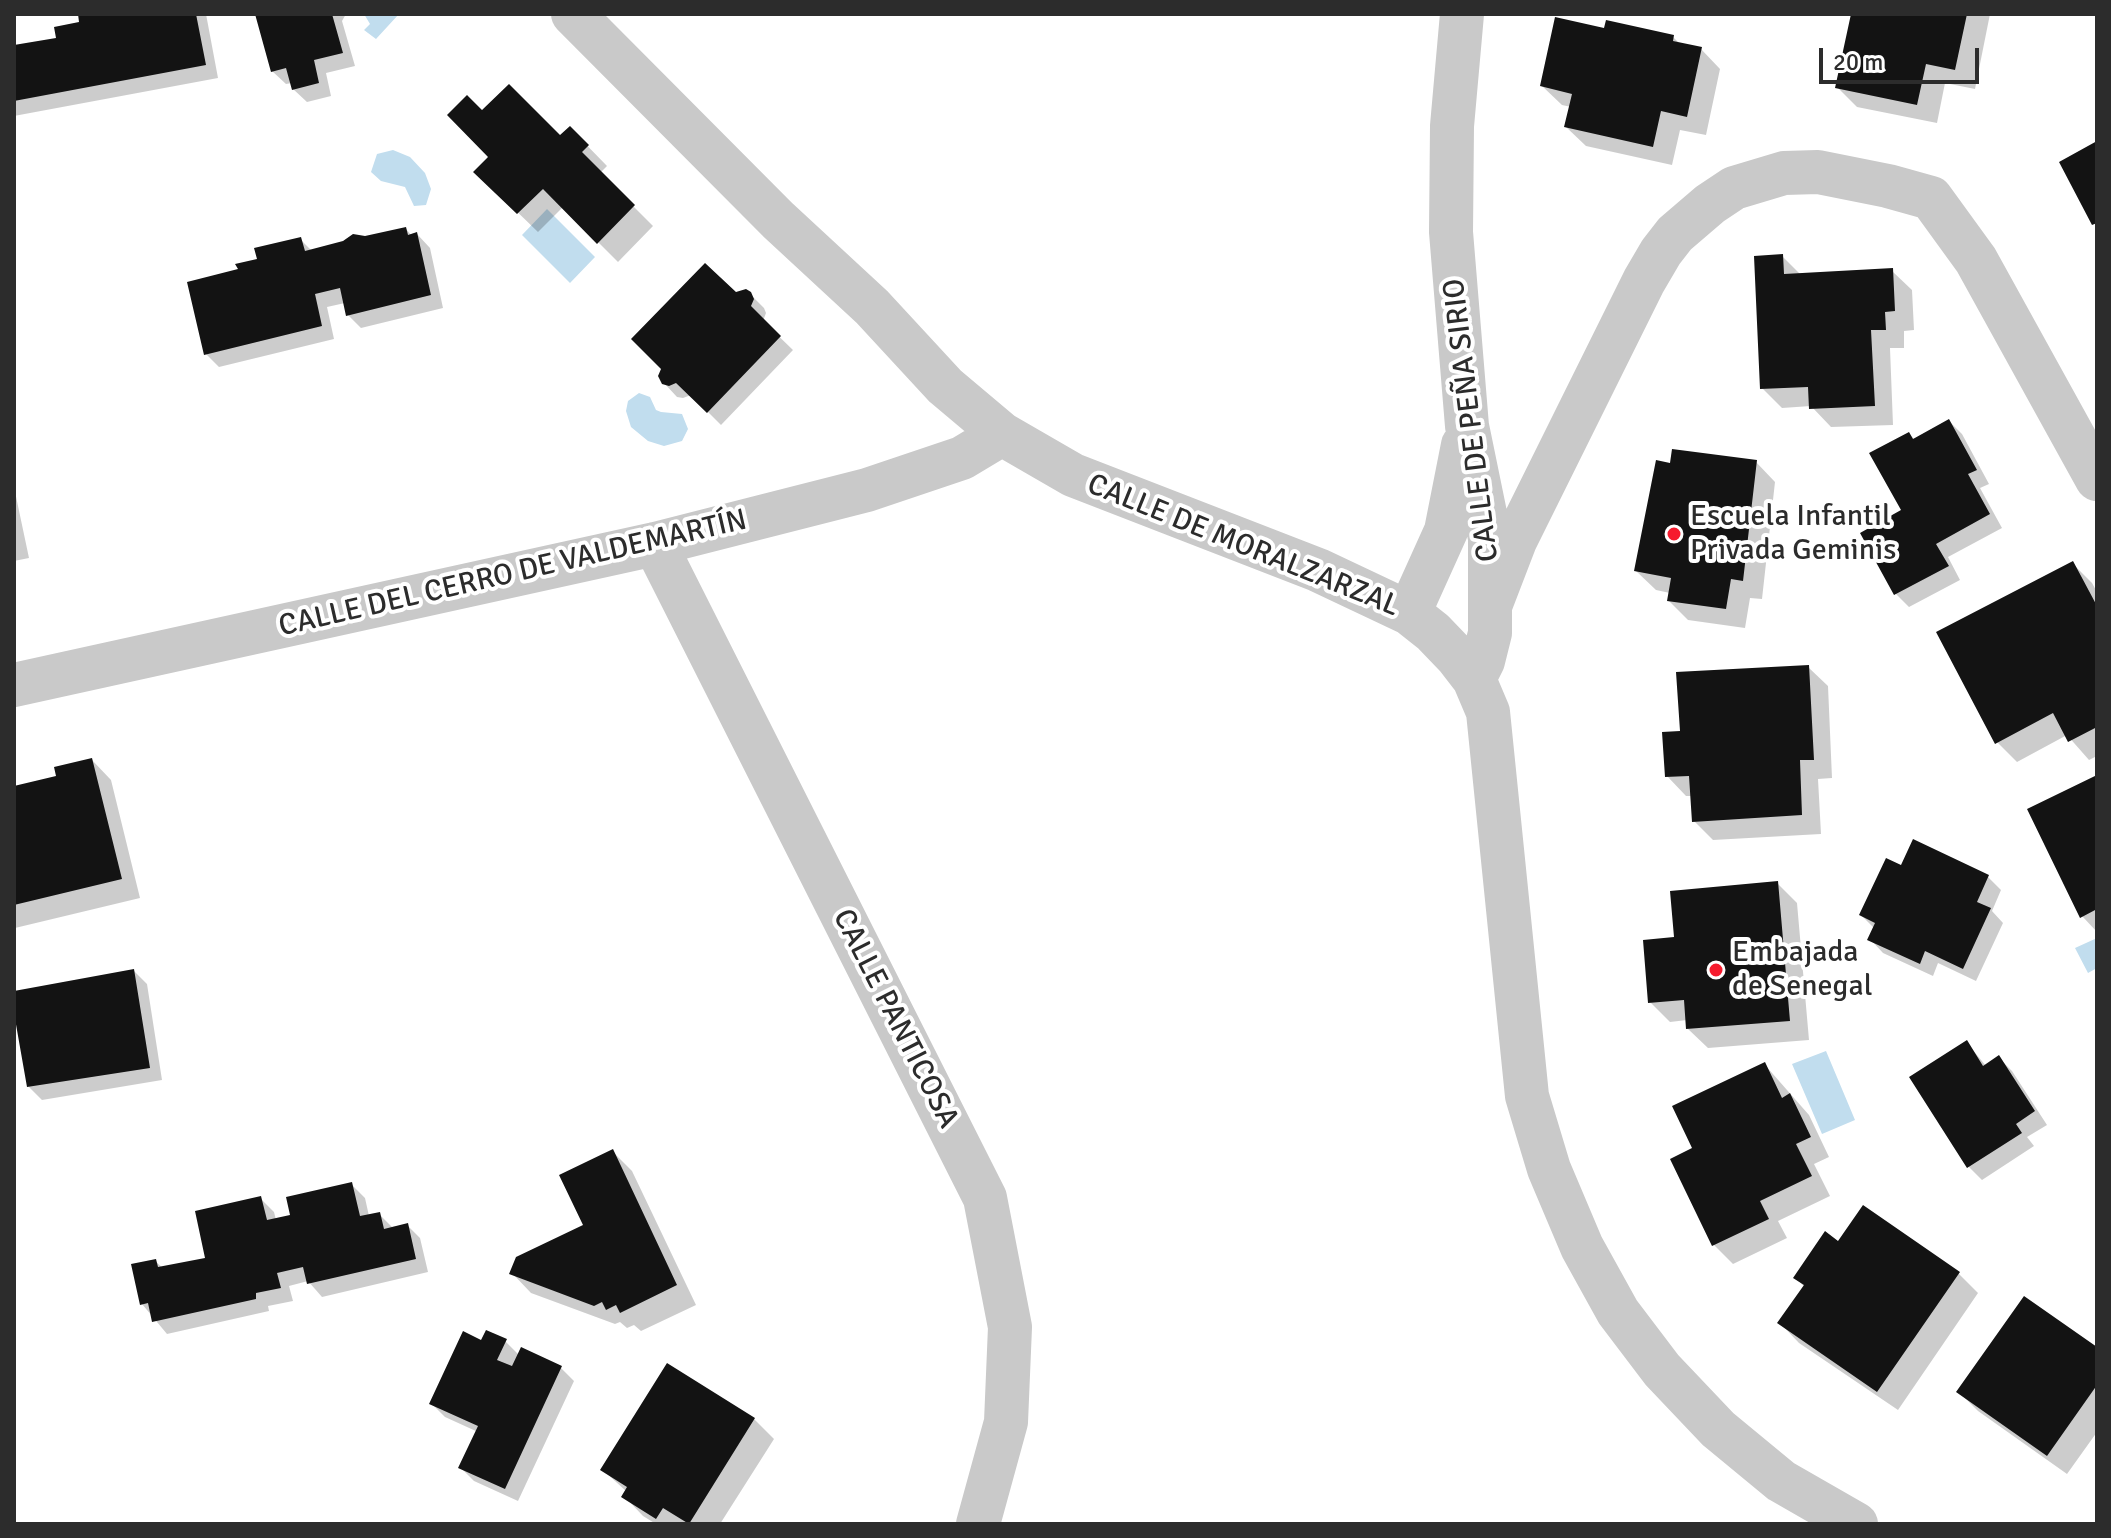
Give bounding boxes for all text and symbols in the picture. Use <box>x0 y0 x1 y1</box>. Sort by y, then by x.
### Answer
scale bar <box>1823 32 1983 82</box>
text: 20 m <box>1833 47 1883 77</box>
street label: CALLE DE PEÑA SIRIO <box>1437 276 1507 564</box>
street label: CALLE DE MORALZARZAL <box>1082 467 1404 625</box>
place label: Escuela Infantil Privada Geminis <box>1690 499 1896 570</box>
street label: CALLE DEL CERRO DE VALDEMARTÍN <box>276 503 750 645</box>
marker: Escuela Infantil Privada Geminis <box>1665 525 1683 543</box>
street label: CALLE PANTICOSA <box>824 904 966 1134</box>
place label: Embajada de Senegal <box>1732 935 1872 1006</box>
marker: Embajada de Senegal <box>1707 961 1725 979</box>

